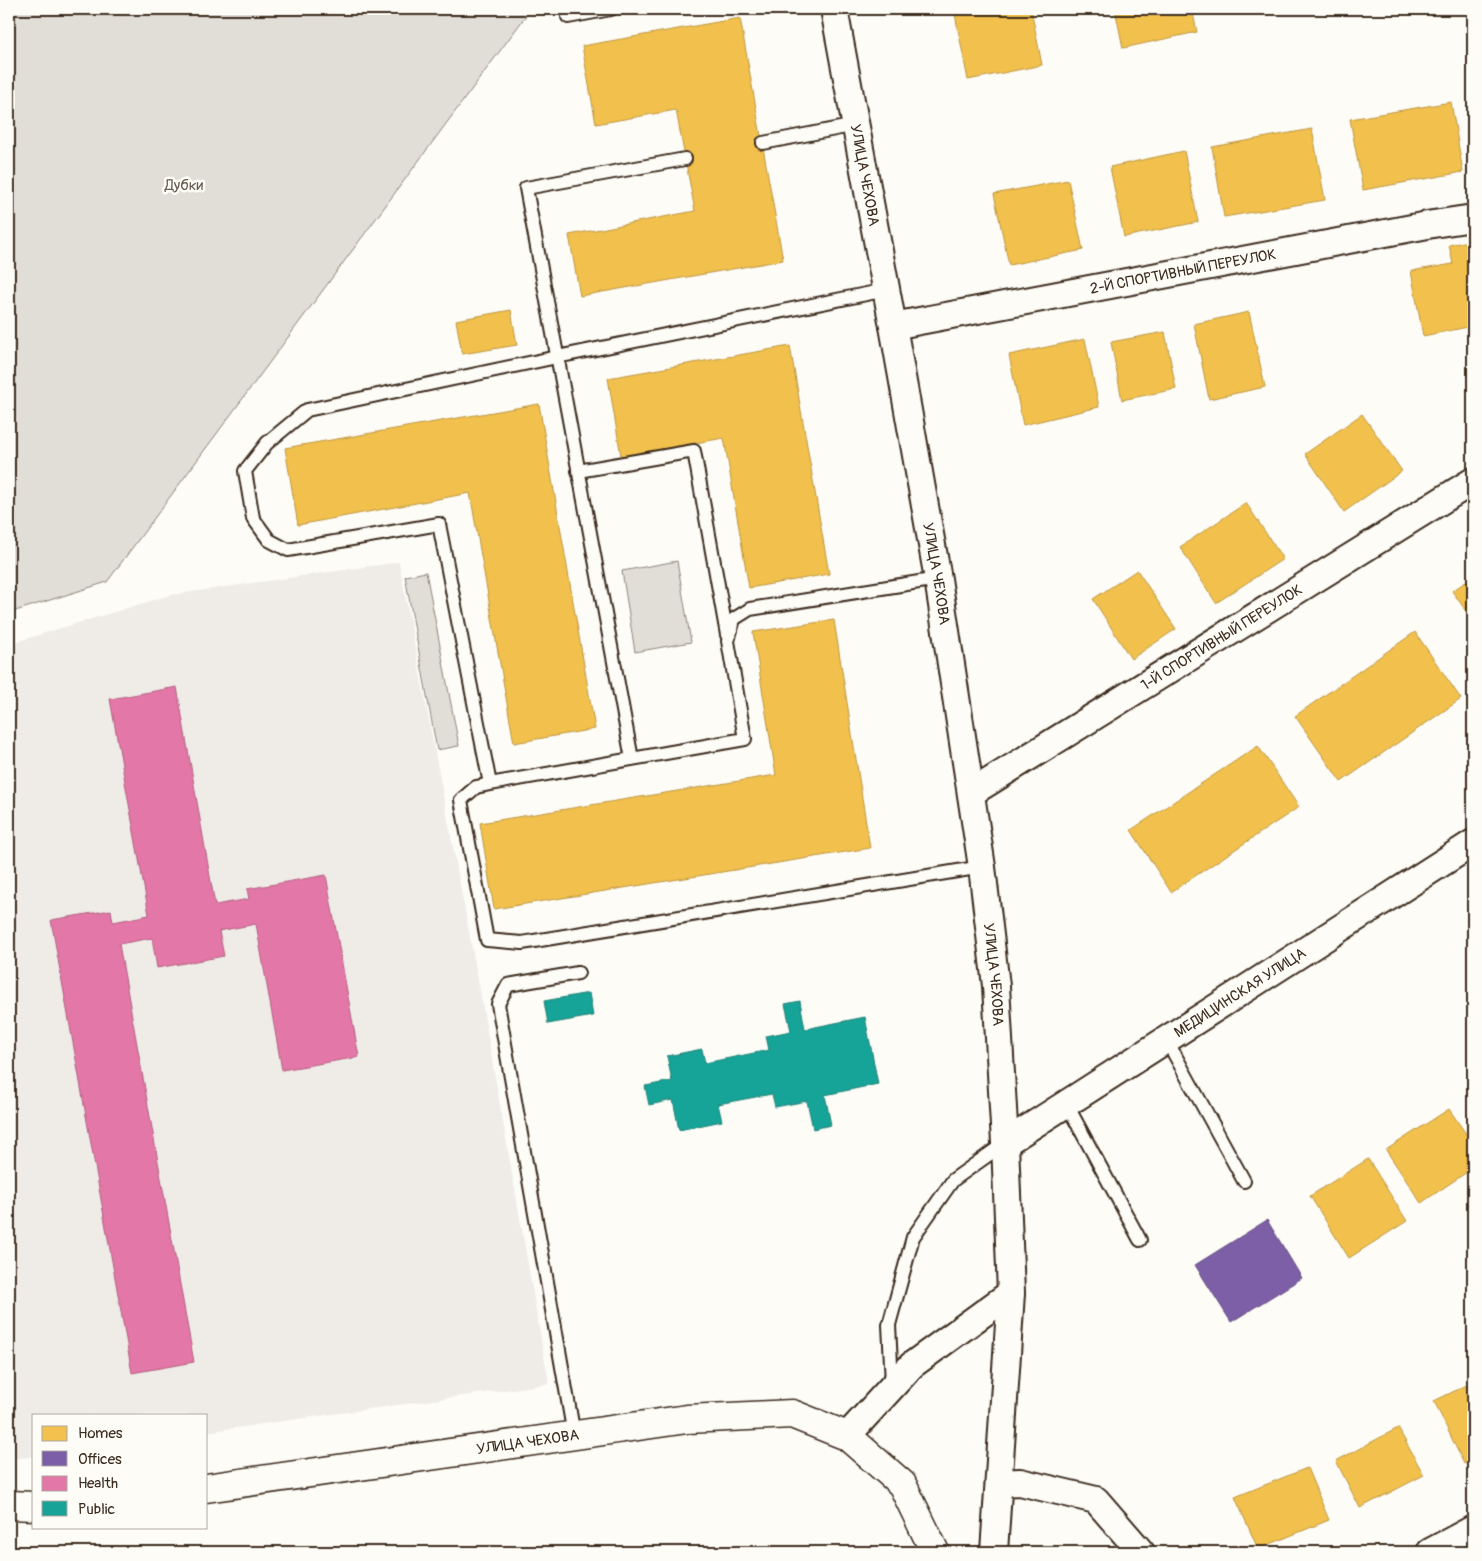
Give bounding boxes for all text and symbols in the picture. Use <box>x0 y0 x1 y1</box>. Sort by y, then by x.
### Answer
street label: УЛИЦА ЧЕХОВА <box>846 123 884 228</box>
park label: Дубки <box>164 176 204 195</box>
street label: 2-Й СПОРТИВНЫЙ ПЕРЕУЛОК <box>1088 244 1278 298</box>
street label: УЛИЦА ЧЕХОВА <box>919 521 954 626</box>
street label: 1-Й СПОРТИВНЫЙ ПЕРЕУЛОК <box>1137 580 1306 695</box>
street label: УЛИЦА ЧЕХОВА <box>979 922 1008 1027</box>
street label: МЕДИЦИНСКАЯ УЛИЦА <box>1170 943 1310 1042</box>
legend <box>32 1414 208 1528</box>
text: Homes <box>78 1424 123 1443</box>
street label: УЛИЦА ЧЕХОВА <box>475 1425 580 1459</box>
text: Offices <box>78 1450 122 1469</box>
text: Health <box>78 1474 118 1493</box>
text: Public <box>78 1500 115 1519</box>

